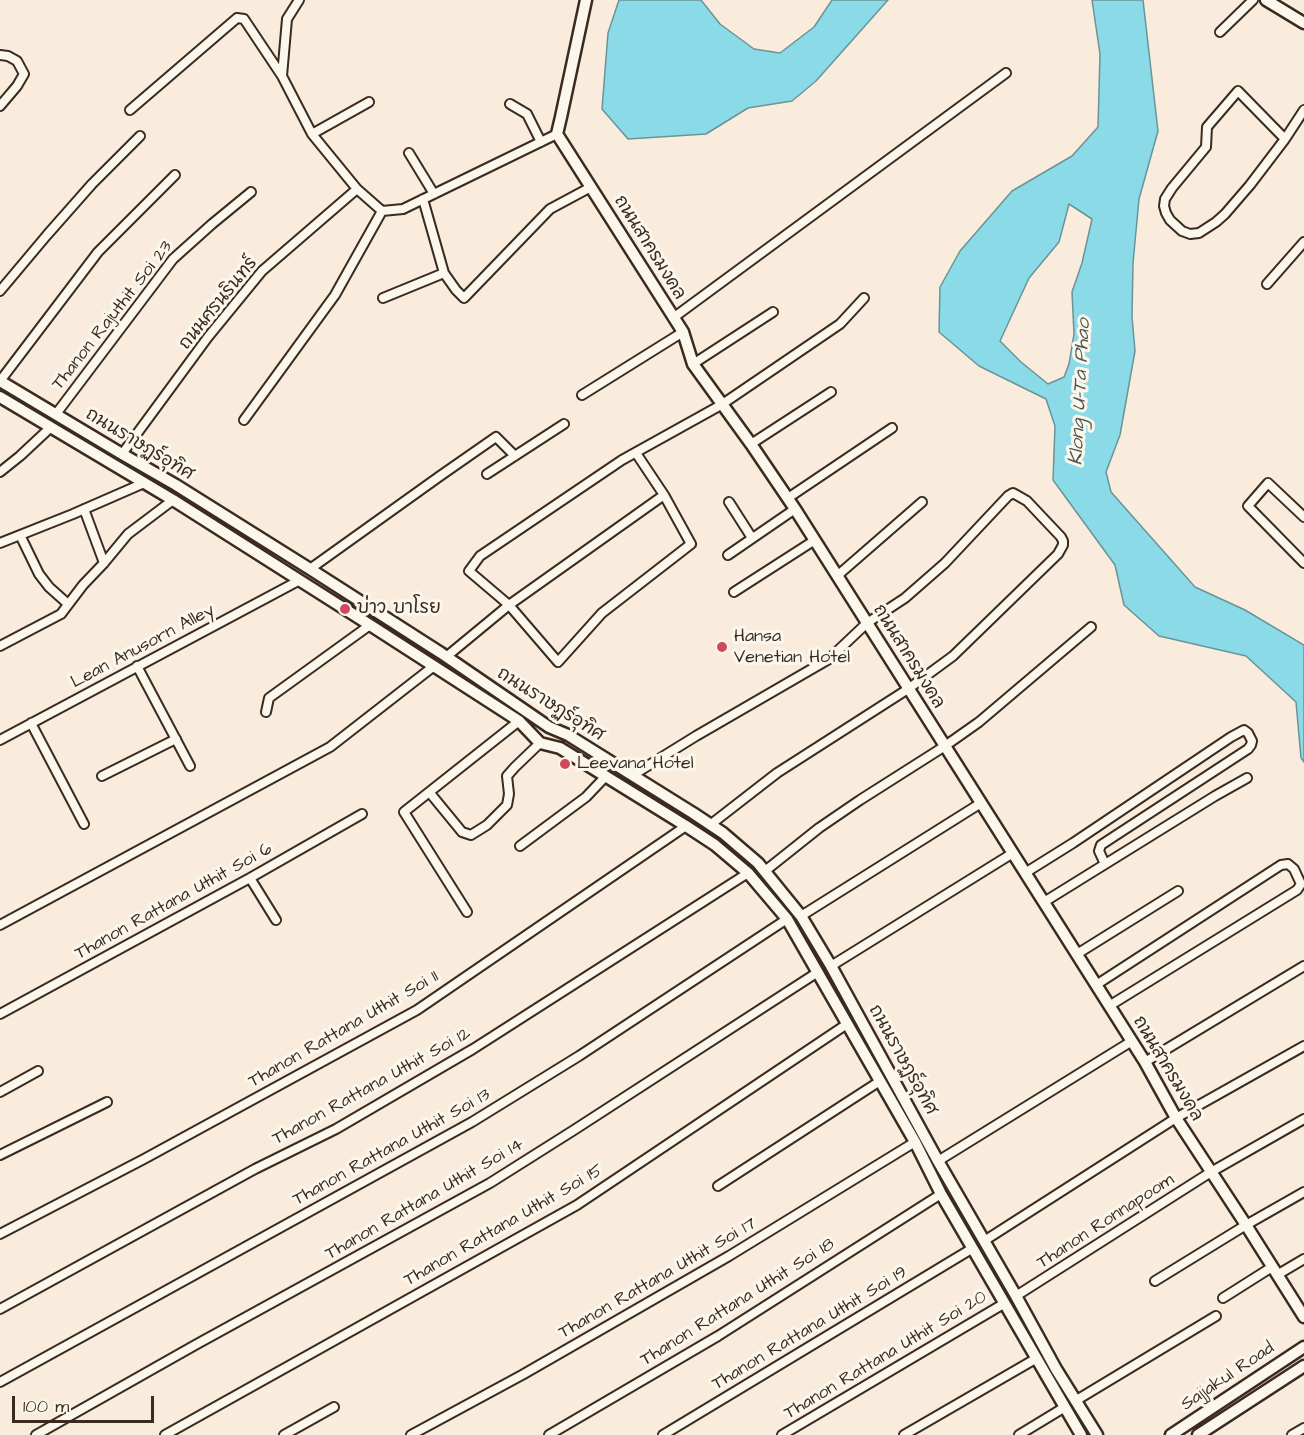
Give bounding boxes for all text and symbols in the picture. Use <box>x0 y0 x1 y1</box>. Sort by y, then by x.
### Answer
street label: ถนนสาครมงคล <box>608 192 690 304</box>
street label: Thanon Rajuthit Soi 23 <box>48 237 178 395</box>
street label: ถนนศรนรินทร์ <box>175 253 263 355</box>
water label: Klong U-Ta Phao <box>1065 318 1097 466</box>
street label: ถนนราษฏร์อุทิศ <box>81 404 197 486</box>
place label: บ่าว บาโรย <box>357 598 441 620</box>
street label: Lean Anusorn Alley <box>68 600 218 694</box>
street label: ถนนสาครมงคล <box>867 601 949 713</box>
marker: บ่าว บาโรย <box>338 602 352 616</box>
place label: Hansa Venetian Hotel <box>734 626 850 668</box>
marker: Hansa Venetian Hotel <box>715 640 729 654</box>
street label: ถนนราษฏร์อุทิศ <box>493 664 607 746</box>
place label: Leevana Hotel <box>577 753 694 775</box>
marker: Leevana Hotel <box>558 757 572 771</box>
street label: Thanon Rattana Uthit Soi 6 <box>72 839 276 965</box>
street label: Thanon Rattana Uthit Soi 11 <box>245 967 443 1093</box>
street label: ถนนราษฏร์อุทิศ <box>863 1001 941 1119</box>
street label: ถนนสาครมงคล <box>1127 1012 1207 1126</box>
street label: Thanon Rattana Uthit Soi 12 <box>269 1023 475 1151</box>
street label: Thanon Rattana Uthit Soi 13 <box>290 1085 494 1211</box>
street label: Thanon Rattana Uthit Soi 14 <box>322 1134 528 1266</box>
street label: Thanon Rattana Uthit Soi 15 <box>401 1160 607 1292</box>
street label: Thanon Ronnapoom <box>1033 1170 1179 1274</box>
street label: Thanon Rattana Uthit Soi 17 <box>556 1214 760 1344</box>
street label: Thanon Rattana Uthit Soi 18 <box>637 1234 839 1372</box>
street label: Thanon Rattana Uthit Soi 19 <box>709 1262 911 1396</box>
street label: Thanon Rattana Uthit Soi 20 <box>781 1287 991 1425</box>
street label: Sajjakul Road <box>1177 1338 1279 1416</box>
scale bar <box>15 1384 158 1422</box>
text: 100 m <box>23 1394 69 1419</box>

